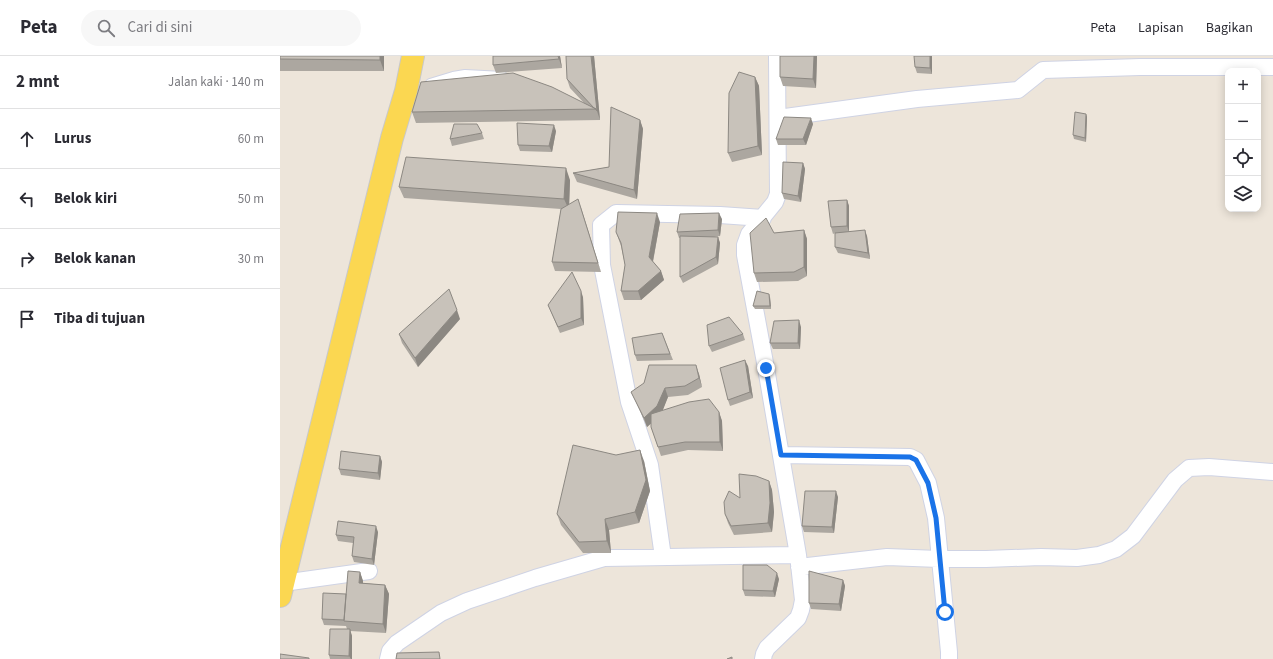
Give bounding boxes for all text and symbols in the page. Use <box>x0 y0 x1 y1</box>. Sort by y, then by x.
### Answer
search box <box>81 10 361 46</box>
text: Peta <box>20 14 57 41</box>
icon: search <box>95 17 117 39</box>
text: Cari di sini <box>127 17 192 38</box>
text: Peta <box>1090 18 1116 38</box>
text: Lapisan <box>1138 18 1184 38</box>
text: Bagikan <box>1206 18 1253 38</box>
map controls <box>1225 68 1261 212</box>
button: + <box>1225 68 1261 104</box>
text: 2 mnt <box>16 70 59 94</box>
text: Jalan kaki · 140 m <box>168 73 264 91</box>
button: − <box>1225 104 1261 140</box>
icon: ahead <box>16 128 38 150</box>
text: Lurus <box>54 128 91 149</box>
text: 60 m <box>238 130 264 148</box>
button: locate <box>1225 140 1261 176</box>
button: layers <box>1225 176 1261 212</box>
icon: left <box>16 188 38 210</box>
text: Belok kiri <box>54 188 117 209</box>
text: 50 m <box>238 190 264 208</box>
icon: right <box>16 248 38 270</box>
text: Belok kanan <box>54 248 136 269</box>
text: 30 m <box>238 250 264 268</box>
icon: arrive <box>16 308 38 330</box>
text: Tiba di tujuan <box>54 308 145 329</box>
route end <box>757 359 775 377</box>
route start <box>936 603 954 621</box>

